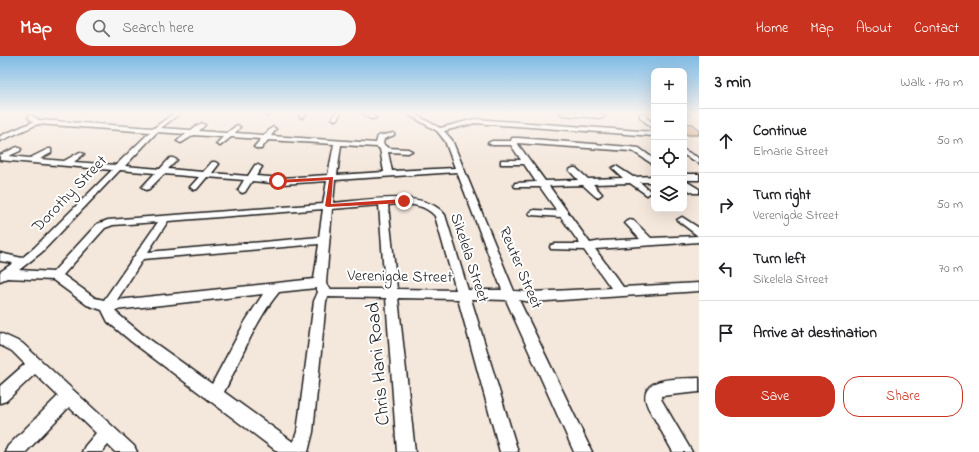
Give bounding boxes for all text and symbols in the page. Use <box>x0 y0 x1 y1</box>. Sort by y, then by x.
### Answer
search box <box>76 10 356 46</box>
text: Map <box>20 15 52 42</box>
icon: search <box>90 17 112 39</box>
text: Search here <box>122 17 194 39</box>
text: Home <box>756 18 788 39</box>
text: Map <box>810 18 834 39</box>
text: About <box>856 18 892 39</box>
text: Contact <box>914 18 959 39</box>
map controls <box>651 68 687 212</box>
button: + <box>651 68 687 104</box>
text: 3 min <box>715 70 751 95</box>
text: Walk · 170 m <box>900 73 963 92</box>
button: − <box>651 104 687 140</box>
text: Continue <box>753 120 807 142</box>
icon: ahead <box>715 130 737 152</box>
text: 50 m <box>937 131 963 150</box>
button: locate <box>651 140 687 176</box>
text: Elmarie Street <box>753 142 828 161</box>
street label: Dorothy Street <box>26 149 114 239</box>
route start <box>269 172 287 190</box>
button: layers <box>651 176 687 212</box>
text: Turn right <box>753 184 811 206</box>
route end <box>395 192 413 210</box>
icon: right <box>715 194 737 216</box>
text: 50 m <box>937 195 963 214</box>
text: Verenigde Street <box>753 206 839 225</box>
street label: Sikelela Street <box>443 210 495 306</box>
street label: Reuter Street <box>492 223 548 313</box>
text: Turn left <box>753 248 806 270</box>
icon: left <box>715 258 737 280</box>
text: 70 m <box>939 259 963 278</box>
street label: Verenigde Street <box>346 264 453 290</box>
text: Sikelela Street <box>753 270 828 289</box>
street label: Chris Hani Road <box>360 301 398 427</box>
icon: arrive <box>715 322 737 344</box>
text: Arrive at destination <box>753 322 877 344</box>
button: Save <box>715 376 835 417</box>
button: Share <box>843 376 963 417</box>

